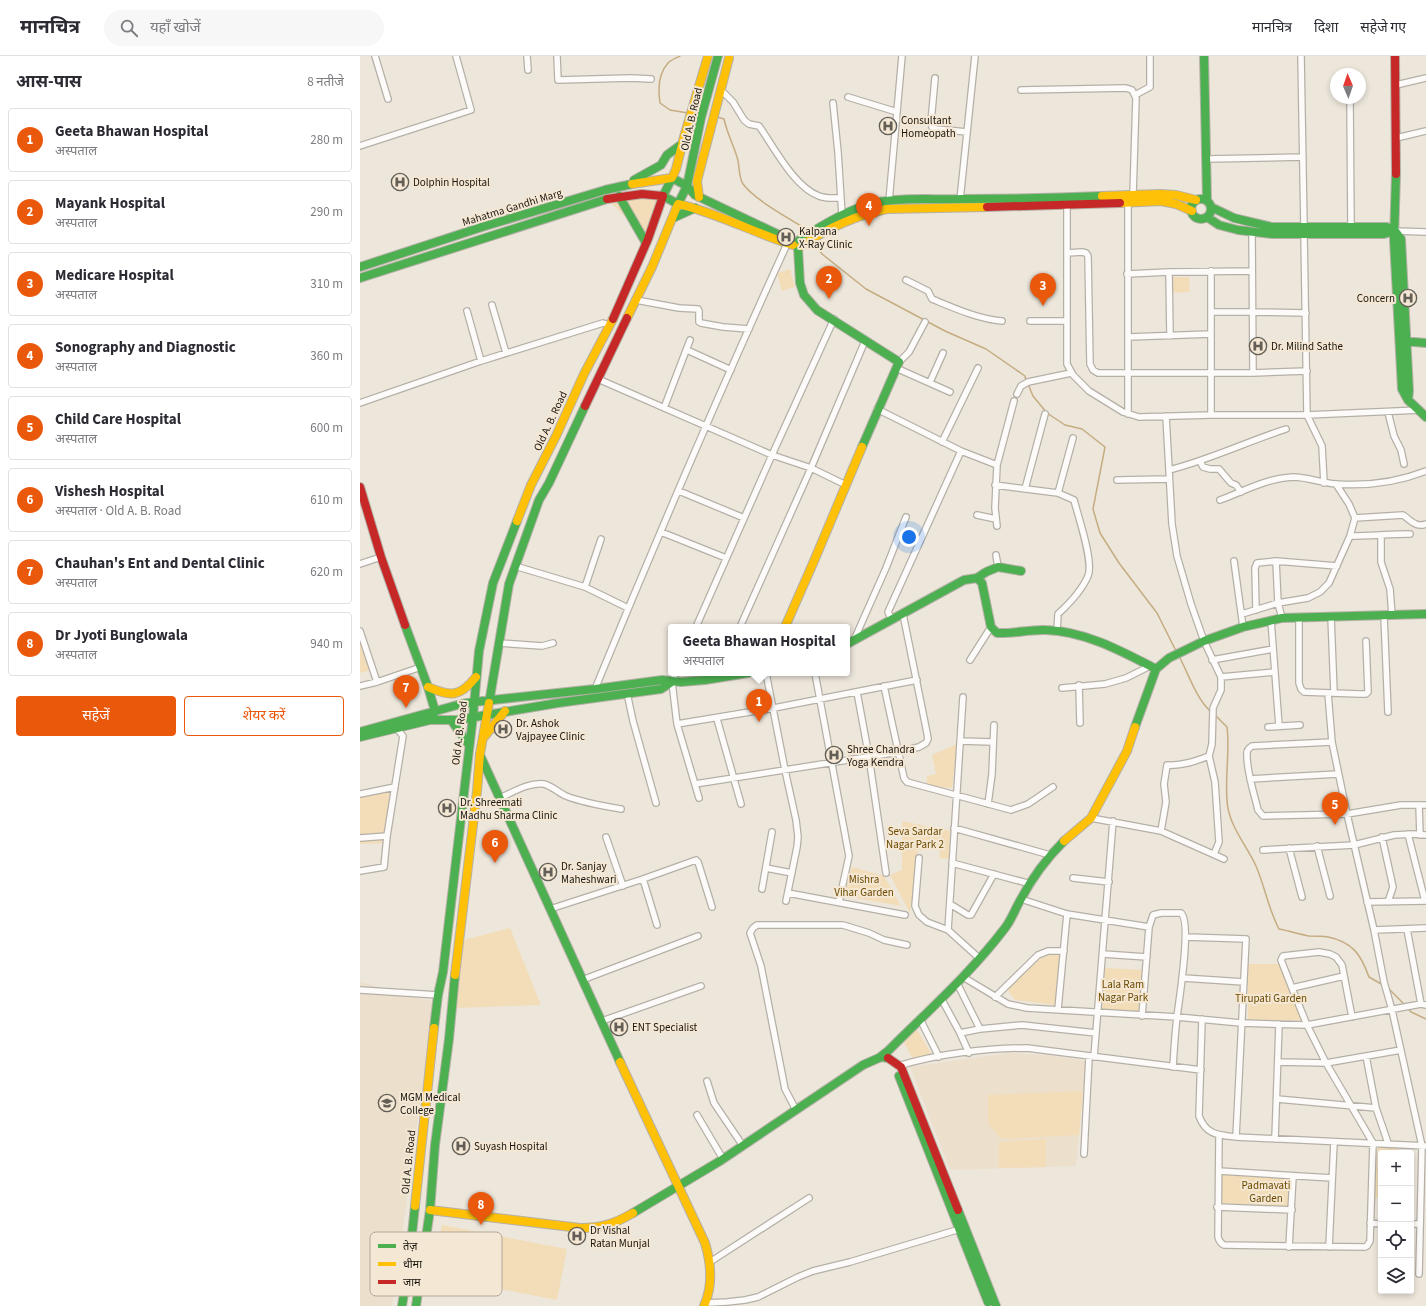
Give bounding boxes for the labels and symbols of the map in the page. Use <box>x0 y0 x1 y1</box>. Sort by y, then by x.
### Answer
north arrow <box>1330 68 1366 104</box>
street label: Old A. B. Road <box>677 86 706 152</box>
place label: Consultant Homeopath <box>901 113 956 141</box>
hospital icon: Consultant Homeopath <box>878 116 898 136</box>
hospital icon: Dolphin Hospital <box>390 172 410 192</box>
place label: Dolphin Hospital <box>413 175 490 190</box>
street label: Mahatma Gandhi Marg <box>460 185 564 230</box>
pin: 4 <box>856 193 882 226</box>
place label: Kalpana X-Ray Clinic <box>799 224 852 252</box>
hospital icon: Kalpana X-Ray Clinic <box>776 227 796 247</box>
pin: 2 <box>816 266 842 299</box>
pin: 3 <box>1030 273 1056 306</box>
hospital icon: Concern <box>1398 288 1418 308</box>
place label: Concern <box>1357 291 1395 306</box>
hospital icon: Dr. Milind Sathe <box>1248 336 1268 356</box>
place label: Dr. Milind Sathe <box>1271 339 1343 354</box>
street label: Old A. B. Road <box>530 389 571 454</box>
your location <box>899 527 919 547</box>
pin: 7 <box>393 675 419 708</box>
pin: 1 <box>746 689 772 722</box>
street label: Old A. B. Road <box>448 700 471 766</box>
place label: Dr. Ashok Vajpayee Clinic <box>516 716 585 744</box>
hospital icon: Dr. Ashok Vajpayee Clinic <box>493 719 513 739</box>
place label: Shree Chandra Yoga Kendra <box>846 742 915 770</box>
hospital icon: Shree Chandra Yoga Kendra <box>824 745 844 765</box>
pin: 5 <box>1322 792 1348 825</box>
place label: Dr. Shreemati Madhu Sharma Clinic <box>460 795 557 823</box>
hospital icon: Dr. Shreemati Madhu Sharma Clinic <box>437 798 457 818</box>
park label: Seva Sardar Nagar Park 2 <box>886 824 944 852</box>
pin: 6 <box>482 830 508 863</box>
place label: Dr. Sanjay Maheshwari <box>561 859 616 887</box>
hospital icon: Dr. Sanjay Maheshwari <box>538 862 558 882</box>
park label: Mishra Vihar Garden <box>834 872 894 900</box>
park label: Lala Ram Nagar Park <box>1098 977 1149 1005</box>
park label: Tirupati Garden <box>1235 991 1307 1006</box>
hospital icon: ENT Specialist <box>609 1017 629 1037</box>
place label: ENT Specialist <box>632 1020 698 1035</box>
place label: MGM Medical College <box>400 1090 461 1118</box>
school or university icon: MGM Medical College <box>377 1093 397 1113</box>
street label: Old A. B. Road <box>398 1129 419 1195</box>
hospital icon: Suyash Hospital <box>451 1136 471 1156</box>
place label: Suyash Hospital <box>474 1139 548 1154</box>
park label: Padmavati Garden <box>1242 1178 1290 1206</box>
pin: 8 <box>468 1192 494 1225</box>
place label: Dr Vishal Ratan Munjal <box>590 1223 650 1251</box>
hospital icon: Dr Vishal Ratan Munjal <box>567 1226 587 1246</box>
legend <box>370 1232 502 1296</box>
text: तेज़ <box>403 1239 418 1254</box>
text: धीमा <box>403 1257 422 1272</box>
text: जाम <box>403 1275 421 1290</box>

